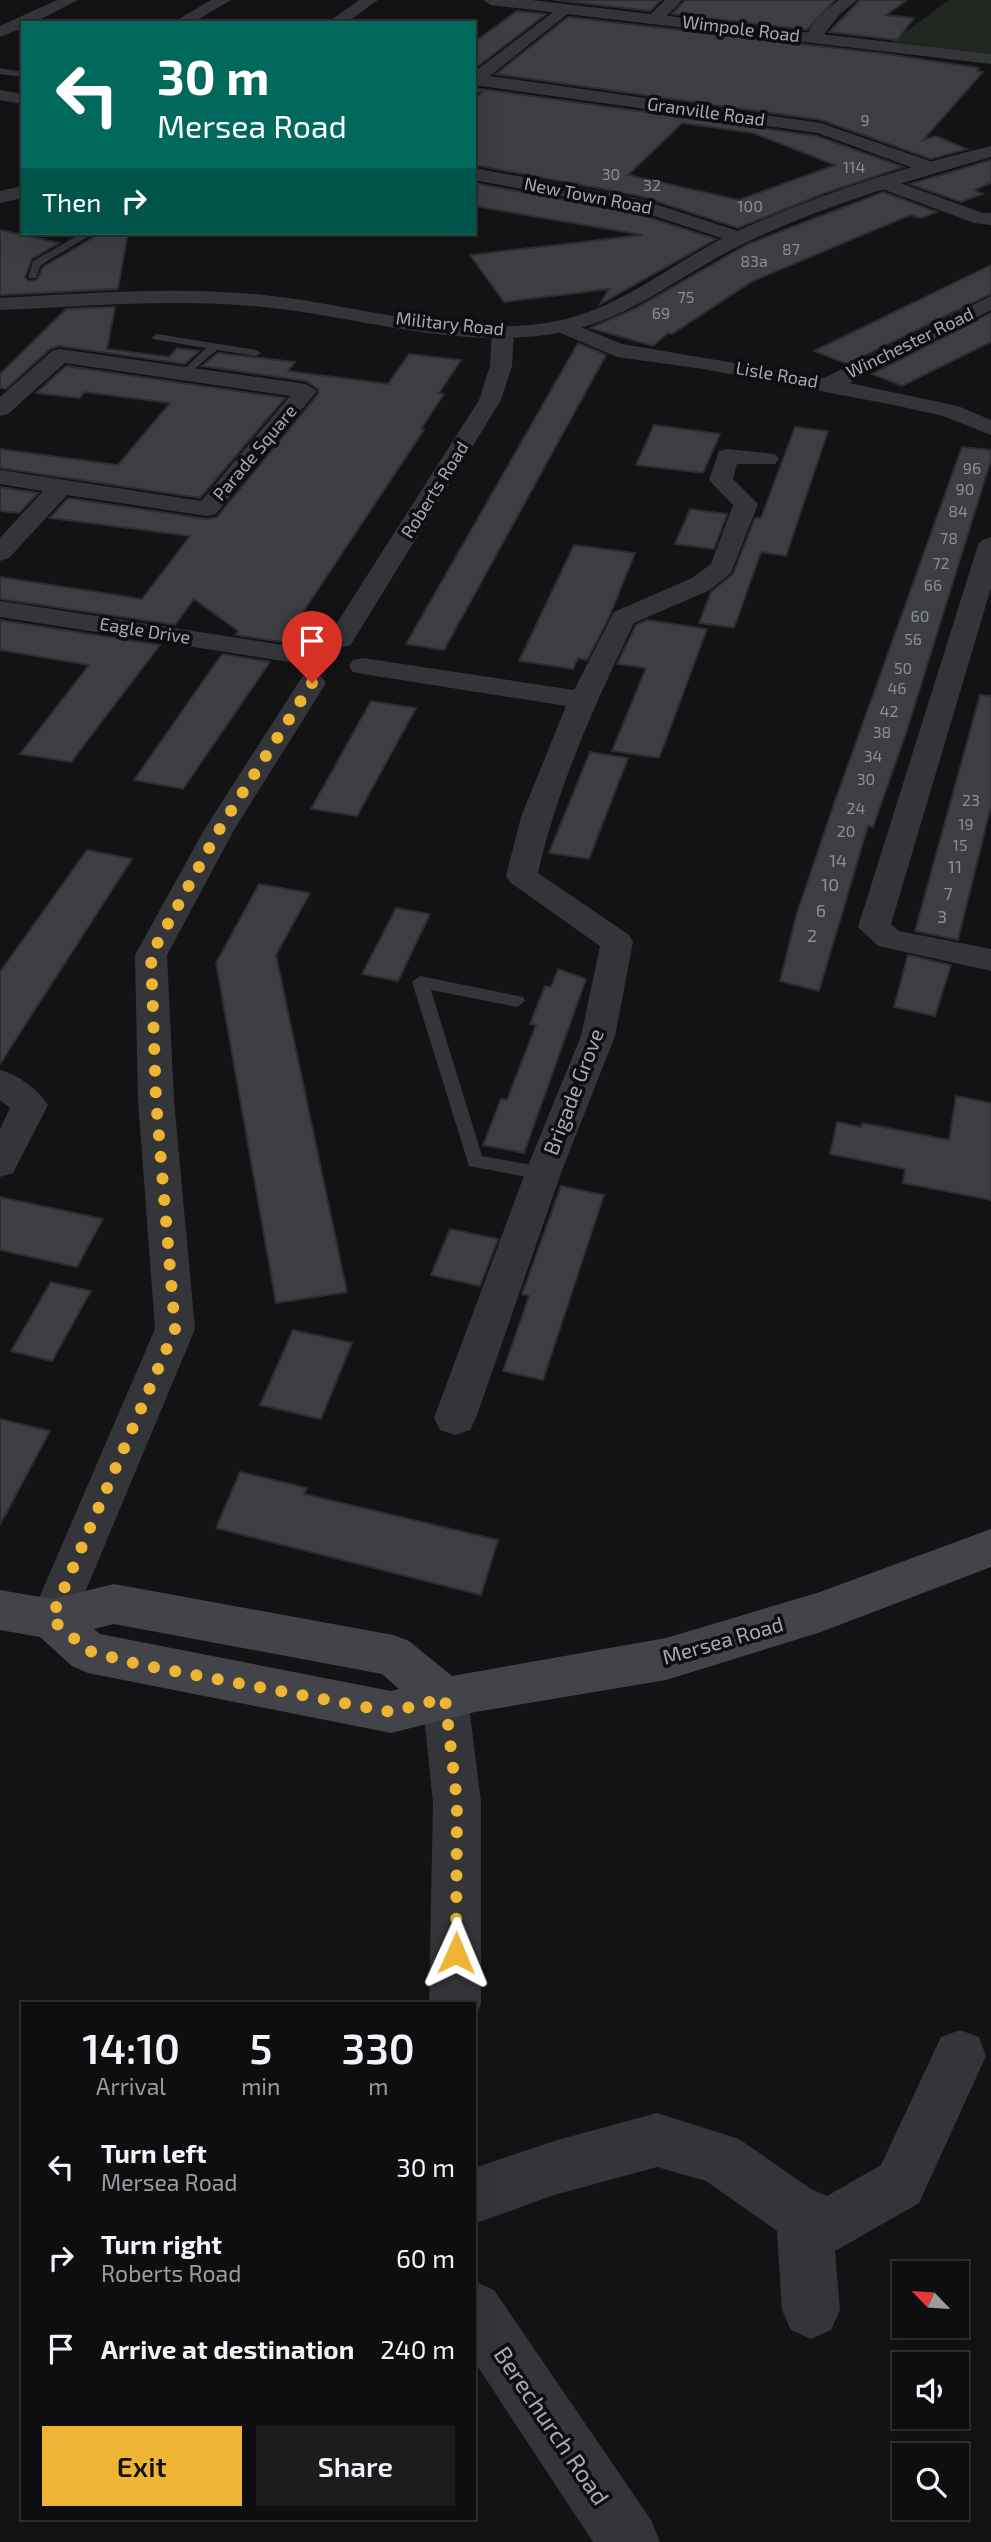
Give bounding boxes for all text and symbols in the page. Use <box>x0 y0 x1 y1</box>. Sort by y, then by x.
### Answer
street label: Wimpole Road <box>681 10 801 46</box>
text: 30 m <box>157 46 269 105</box>
icon: left <box>42 49 133 140</box>
street label: Granville Road <box>646 92 766 130</box>
text: Mersea Road <box>157 106 347 144</box>
house number: 9 <box>860 110 870 129</box>
house number: 114 <box>843 157 865 176</box>
house number: 30 <box>602 164 620 183</box>
street label: New Town Road <box>522 172 654 218</box>
house number: 32 <box>643 175 661 194</box>
icon: right <box>115 182 153 220</box>
text: Then <box>42 186 101 217</box>
house number: 100 <box>737 196 763 215</box>
house number: 87 <box>782 239 800 258</box>
house number: 83a <box>740 251 768 270</box>
house number: 75 <box>678 287 694 306</box>
street label: Winchester Road <box>842 302 977 382</box>
house number: 69 <box>652 303 670 322</box>
street label: Military Road <box>395 306 505 340</box>
street label: Lisle Road <box>734 356 820 392</box>
street label: Parade Square <box>208 400 301 505</box>
street label: Roberts Road <box>396 437 473 542</box>
house number: 96 <box>963 458 981 477</box>
house number: 90 <box>956 479 974 498</box>
house number: 84 <box>948 501 968 520</box>
house number: 78 <box>940 528 958 547</box>
house number: 72 <box>932 553 950 572</box>
house number: 66 <box>924 575 942 594</box>
house number: 60 <box>911 606 929 625</box>
pin <box>282 611 342 683</box>
street label: Eagle Drive <box>98 612 192 648</box>
icon: arrive <box>293 622 331 660</box>
house number: 56 <box>904 629 922 648</box>
house number: 50 <box>894 658 912 677</box>
house number: 46 <box>888 678 907 697</box>
house number: 42 <box>880 701 898 720</box>
house number: 38 <box>873 722 891 741</box>
house number: 34 <box>864 746 883 765</box>
house number: 30 <box>857 769 875 788</box>
house number: 23 <box>962 790 980 809</box>
house number: 24 <box>847 798 866 817</box>
house number: 19 <box>958 814 974 833</box>
house number: 20 <box>837 821 855 840</box>
house number: 15 <box>953 835 967 854</box>
house number: 14 <box>829 849 847 871</box>
house number: 11 <box>948 855 962 877</box>
house number: 10 <box>821 873 839 895</box>
house number: 7 <box>943 882 953 904</box>
house number: 6 <box>816 899 826 921</box>
house number: 3 <box>937 905 947 927</box>
house number: 2 <box>807 924 817 946</box>
street label: Brigade Grove <box>537 1025 608 1158</box>
street label: Mersea Road <box>659 1610 786 1669</box>
position arrow <box>419 1916 493 1990</box>
text: 14:10 <box>82 2022 180 2072</box>
text: 5 <box>249 2022 272 2072</box>
text: 330 <box>342 2022 415 2072</box>
text: Arrival <box>96 2072 166 2100</box>
text: min <box>241 2072 280 2100</box>
text: m <box>368 2072 388 2100</box>
text: Turn left <box>101 2137 207 2168</box>
icon: left <box>42 2148 80 2186</box>
text: 30 m <box>396 2151 455 2182</box>
text: Mersea Road <box>101 2168 238 2196</box>
text: Turn right <box>101 2228 222 2259</box>
icon: right <box>42 2239 80 2277</box>
text: 60 m <box>396 2242 455 2273</box>
text: Roberts Road <box>101 2259 241 2287</box>
north arrow <box>892 2261 970 2338</box>
map controls <box>892 2261 969 2520</box>
icon: arrive <box>42 2330 80 2368</box>
text: Arrive at destination <box>101 2333 354 2364</box>
text: 240 m <box>380 2333 455 2364</box>
street label: Berechurch Road <box>489 2340 616 2510</box>
button: sound <box>892 2352 969 2429</box>
button: Exit <box>42 2426 242 2506</box>
button: Share <box>256 2426 455 2506</box>
button: search <box>892 2443 969 2520</box>

